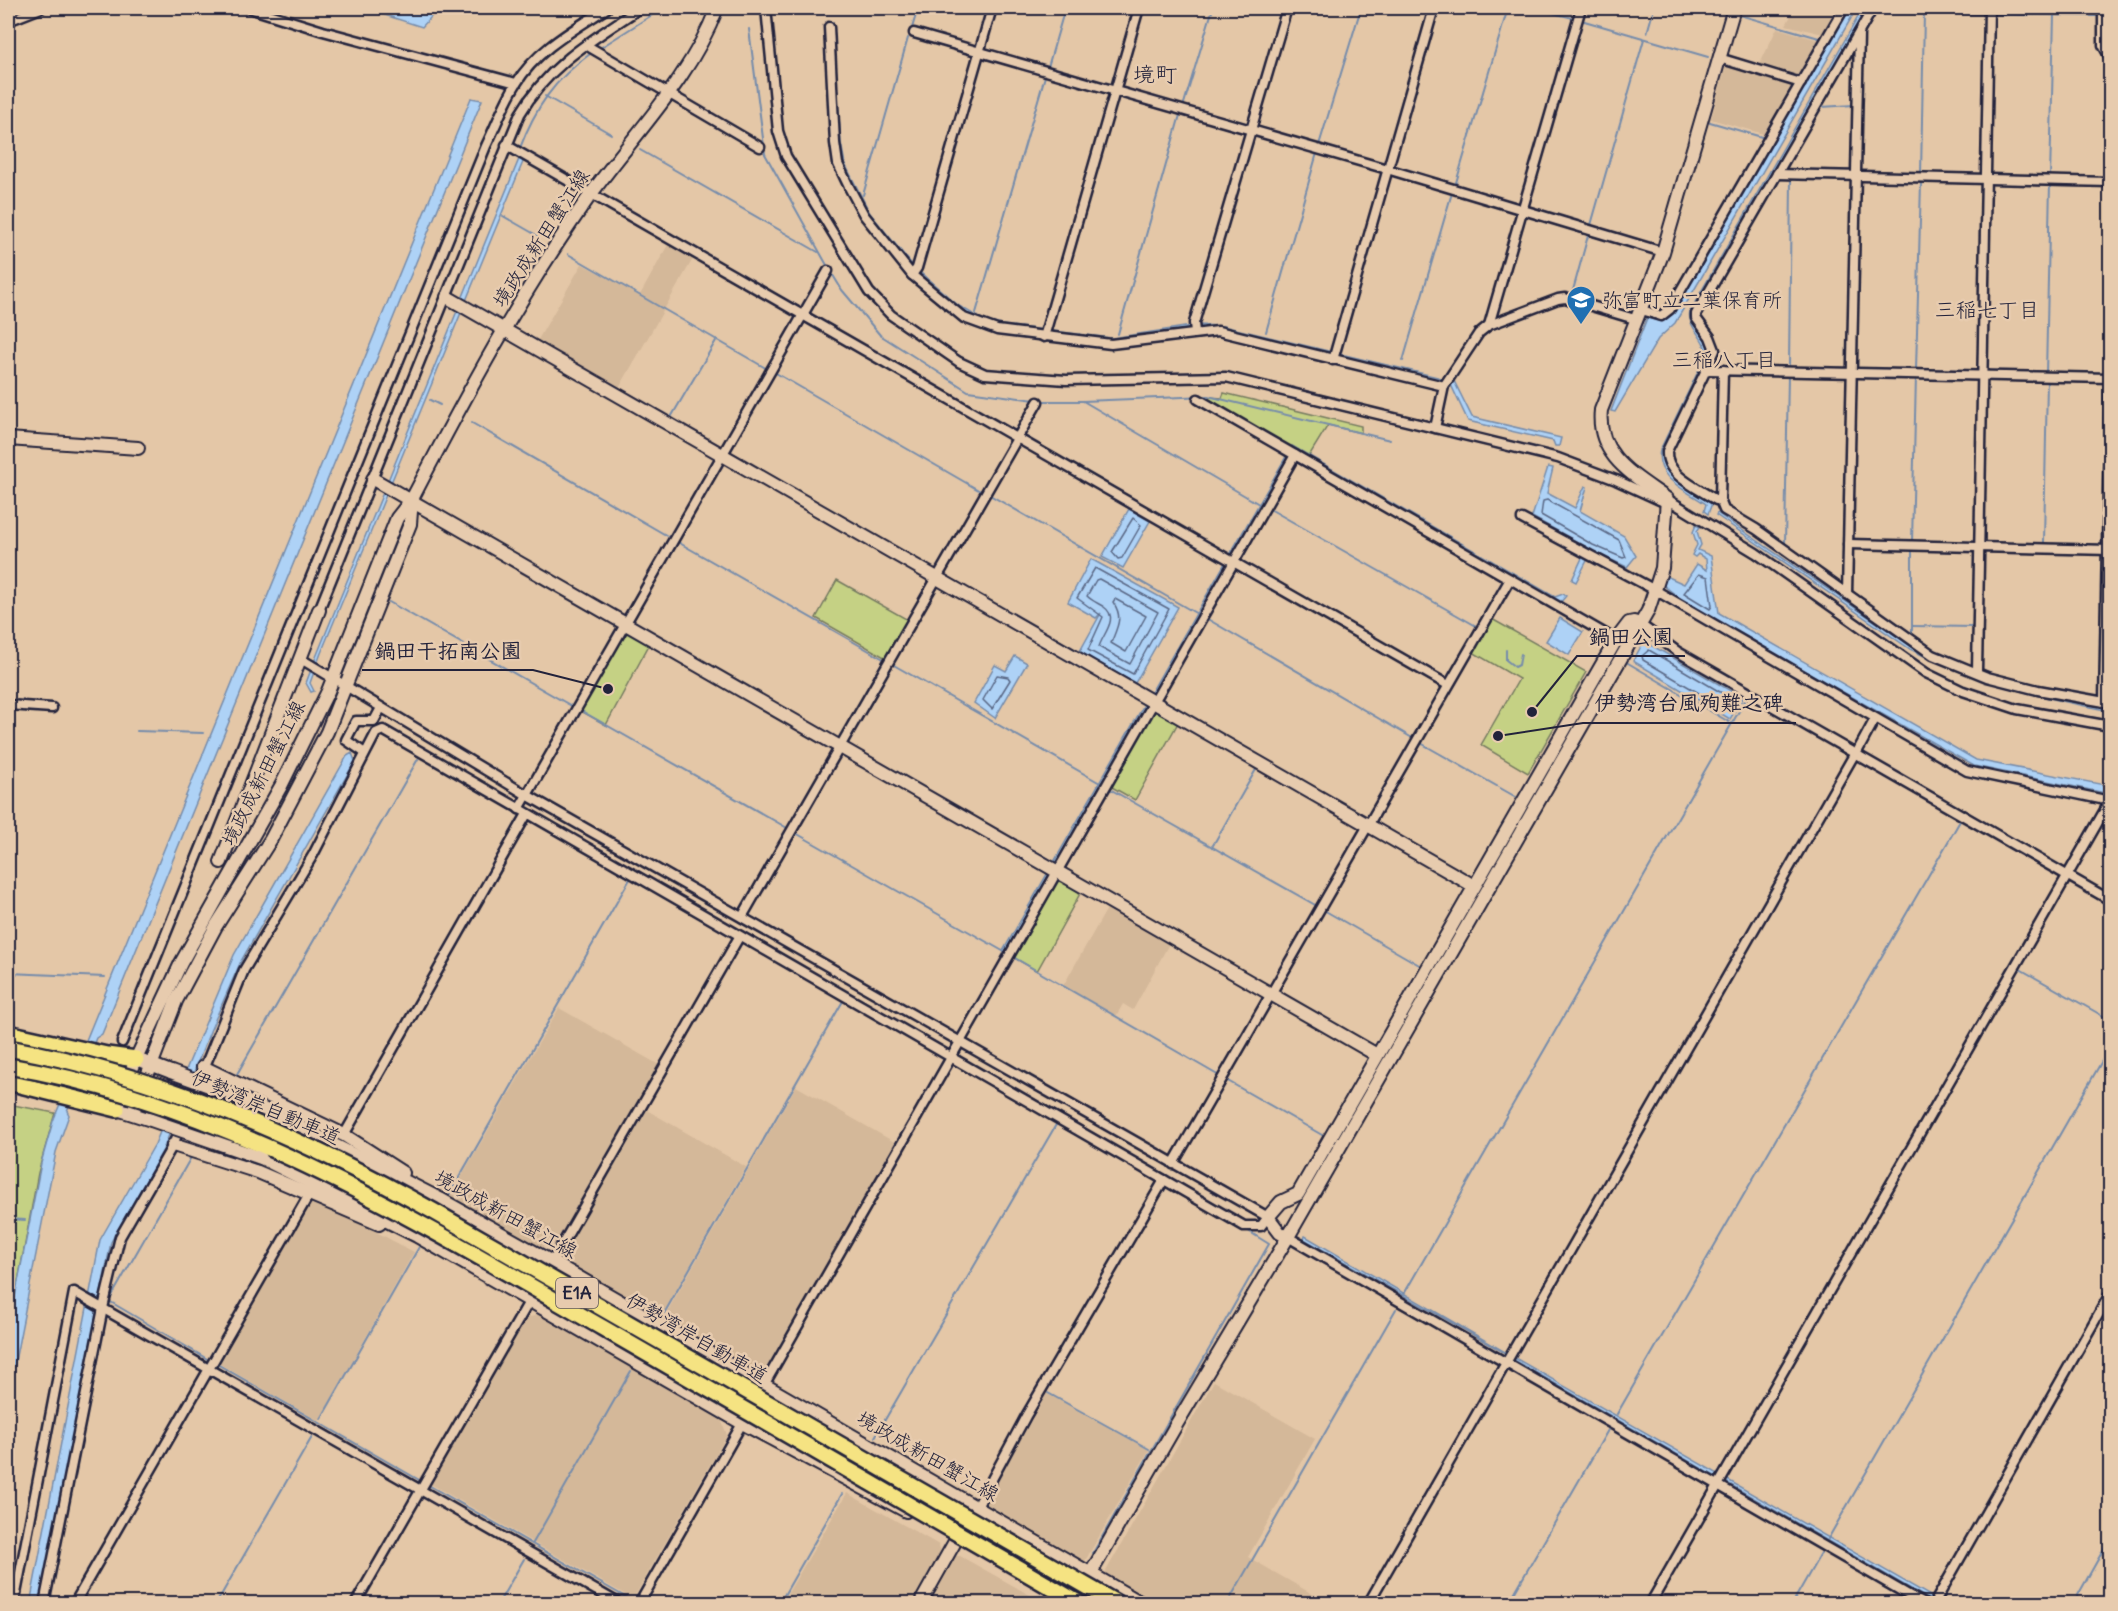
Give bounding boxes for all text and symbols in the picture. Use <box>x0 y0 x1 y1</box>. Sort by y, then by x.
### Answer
district label: 境町 <box>1133 60 1177 88</box>
street label: 境政成新田蟹江線 <box>487 164 595 312</box>
school or university icon: 弥富町立二葉保育所 <box>1565 284 1597 326</box>
place label: 弥富町立二葉保育所 <box>1602 287 1782 312</box>
district label: 三稲七丁目 <box>1935 296 2040 323</box>
district label: 三稲八丁目 <box>1672 346 1777 373</box>
callout: 鍋田公園 <box>1577 617 1685 656</box>
text: 鍋田公園 <box>1589 623 1673 650</box>
callout: 鍋田干拓南公園 <box>362 631 533 670</box>
text: 鍋田干拓南公園 <box>375 637 522 664</box>
callout: 伊勢湾台風殉難之碑 <box>1583 684 1796 723</box>
text: 伊勢湾台風殉難之碑 <box>1595 689 1784 716</box>
street label: 境政成新田蟹江線 <box>215 696 310 850</box>
street label: 伊勢湾岸自動車道 <box>188 1064 345 1149</box>
street label: 境政成新田蟹江線 <box>430 1164 582 1263</box>
road number: E1A <box>556 1278 598 1308</box>
street label: 伊勢湾岸自動車道 <box>622 1287 773 1388</box>
street label: 境政成新田蟹江線 <box>853 1405 1004 1506</box>

